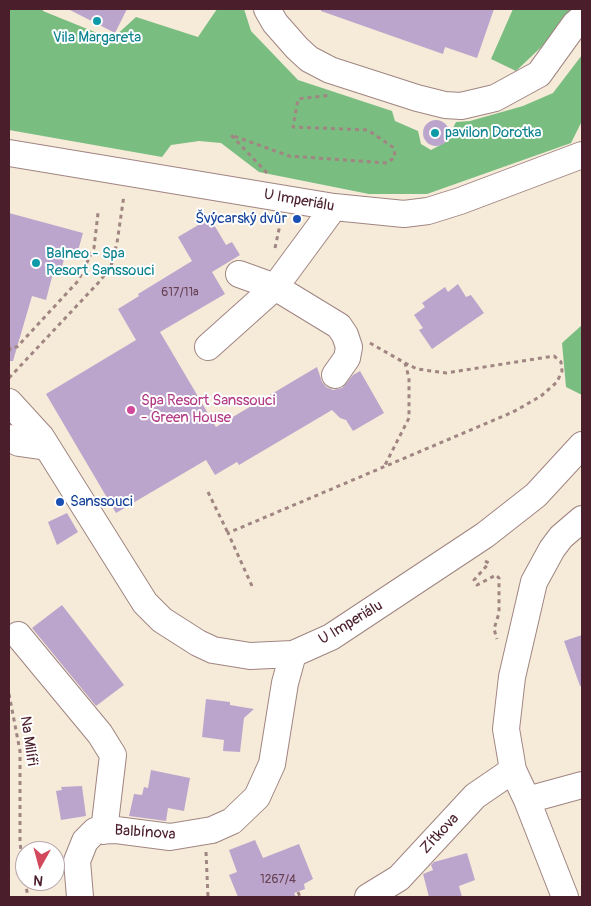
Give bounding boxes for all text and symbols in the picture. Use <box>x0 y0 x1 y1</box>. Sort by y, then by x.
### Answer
marker: Vila Margareta <box>91 15 103 27</box>
place label: Vila Margareta <box>53 29 141 47</box>
place label: pavilon Dorotka <box>445 124 542 142</box>
marker: pavilon Dorotka <box>429 127 441 139</box>
street label: U Imperiálu <box>262 186 336 216</box>
place label: Švýcarský dvůr <box>195 210 287 228</box>
marker: Švýcarský dvůr <box>291 213 303 225</box>
place label: Balneo - Spa Resort Sanssouci <box>46 245 154 280</box>
marker: Balneo - Spa Resort Sanssouci <box>30 257 42 269</box>
house number: 617/11a <box>161 286 199 300</box>
place label: Spa Resort Sanssouci - Green House <box>141 392 275 427</box>
marker: Spa Resort Sanssouci - Green House <box>125 404 137 416</box>
place label: Sanssouci <box>70 493 133 511</box>
marker: Sanssouci <box>54 496 66 508</box>
street label: U Imperiálu <box>316 597 386 649</box>
street label: Na Milíři <box>16 715 40 767</box>
street label: Zítkova <box>417 810 463 858</box>
street label: Balbínova <box>114 822 176 844</box>
north arrow <box>15 841 65 891</box>
text: N <box>32 871 44 889</box>
house number: 1267/4 <box>260 873 296 887</box>

